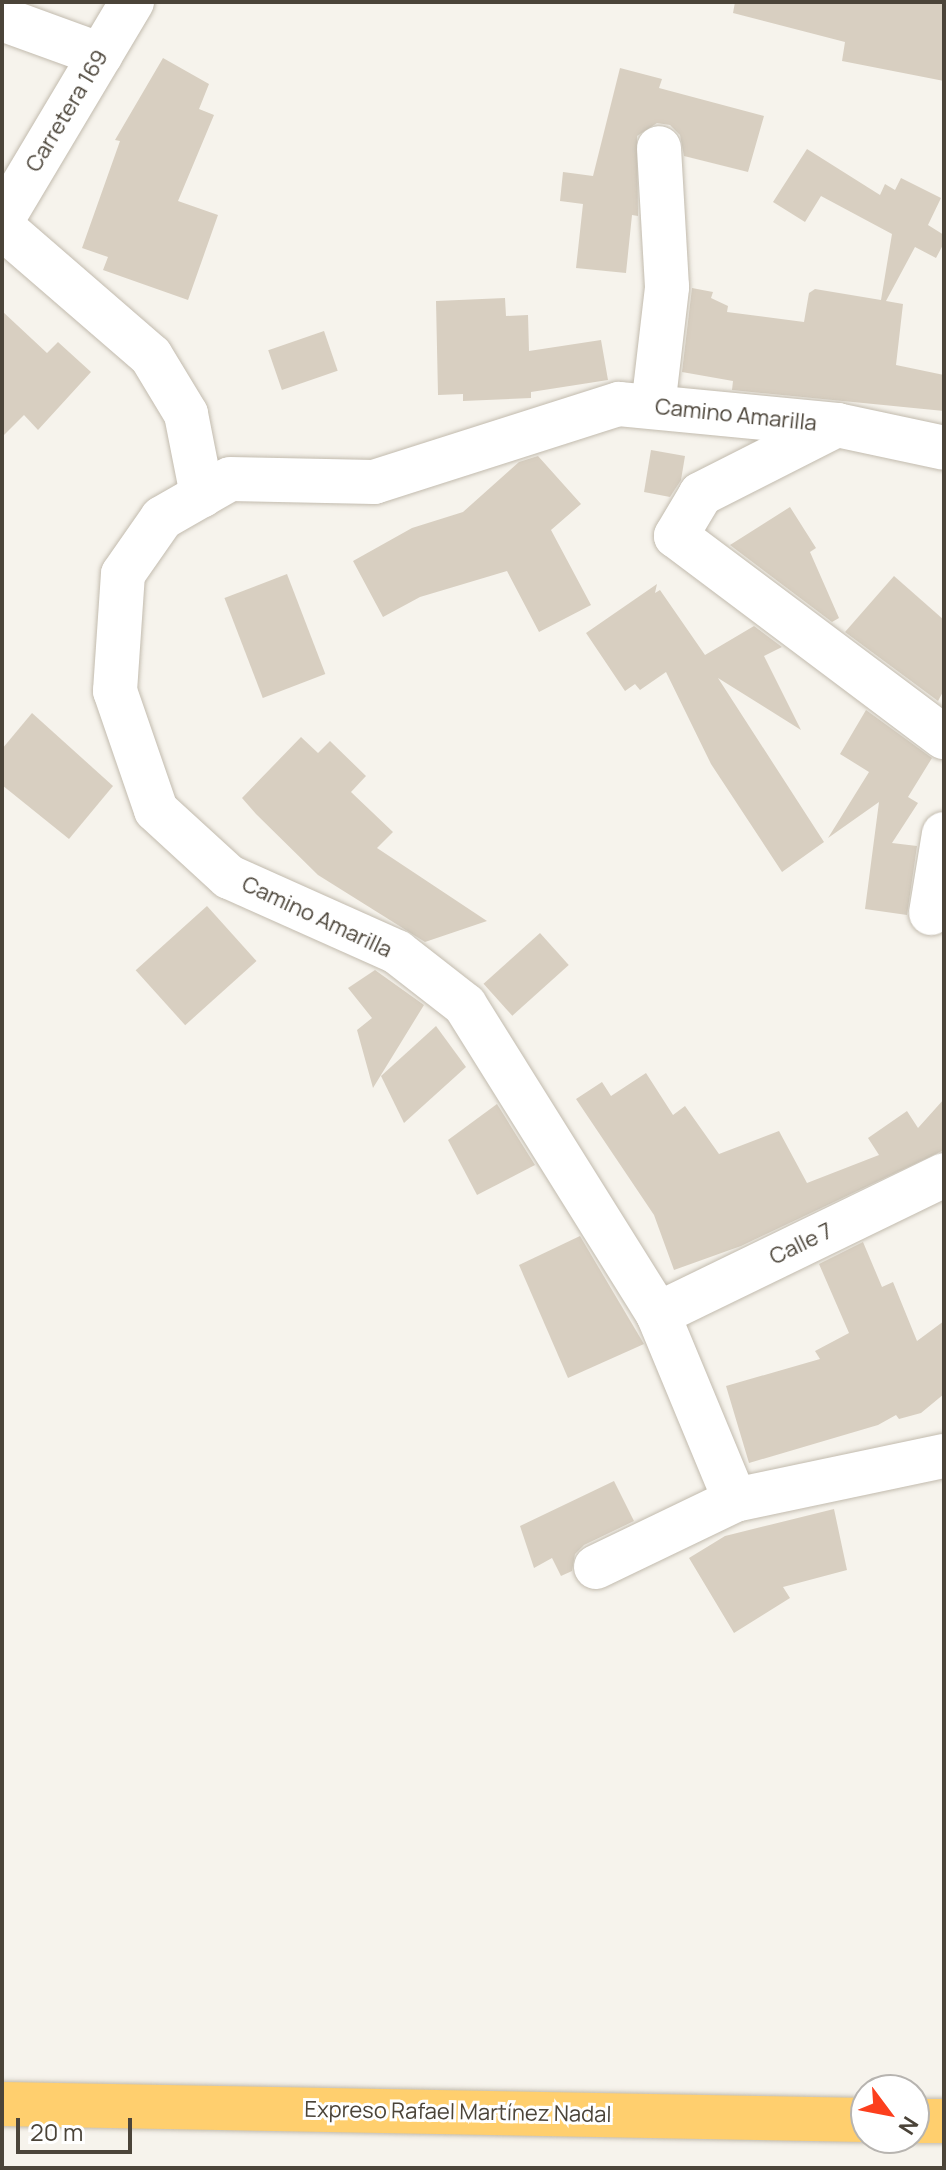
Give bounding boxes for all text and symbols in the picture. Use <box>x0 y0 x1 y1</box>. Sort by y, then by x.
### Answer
street label: Carretera 169 <box>20 45 114 177</box>
street label: Camino Amarilla <box>654 393 818 437</box>
street label: Camino Amarilla <box>238 871 396 963</box>
street label: Calle 7 <box>765 1218 837 1270</box>
north arrow <box>850 2074 930 2154</box>
street label: Expreso Rafael Martínez Nadal <box>304 2096 612 2128</box>
scale bar <box>20 2102 136 2152</box>
text: N <box>892 2111 926 2140</box>
text: 20 m <box>30 2115 83 2148</box>

